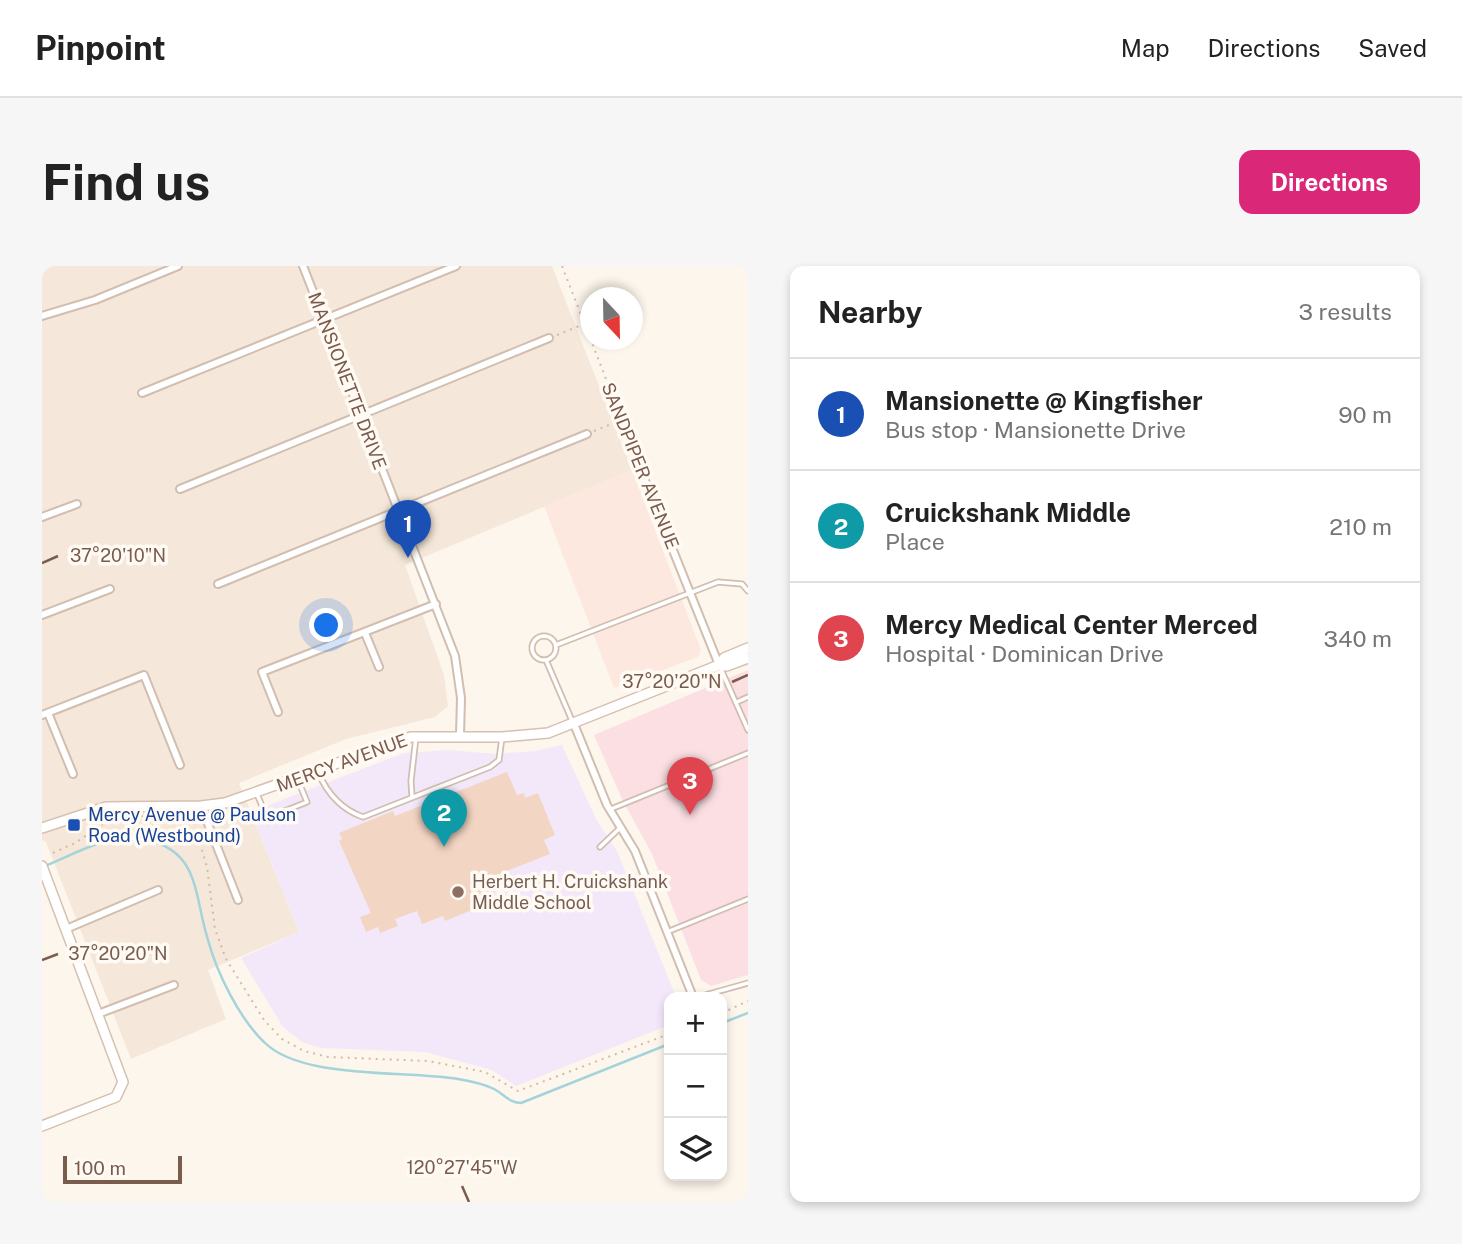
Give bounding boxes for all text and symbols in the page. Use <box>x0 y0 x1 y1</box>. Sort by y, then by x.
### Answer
text: Pinpoint <box>35 29 166 67</box>
text: Map <box>1121 34 1170 62</box>
text: Directions <box>1208 34 1320 62</box>
text: Saved <box>1358 34 1427 62</box>
button: Directions <box>1239 150 1420 214</box>
text: Find us <box>42 153 210 211</box>
north arrow <box>580 287 643 350</box>
street label: MANSIONETTE DRIVE <box>304 289 391 472</box>
text: Nearby <box>818 294 922 330</box>
text: 3 results <box>1298 298 1392 325</box>
street label: SANDPIPER AVENUE <box>597 379 684 552</box>
text: Mansionette @ Kingfisher <box>885 385 1203 416</box>
text: 1 <box>836 401 846 428</box>
text: 90 m <box>1338 401 1392 428</box>
text: Bus stop · Mansionette Drive <box>885 416 1186 443</box>
text: Cruickshank Middle <box>885 497 1131 528</box>
pin: 1 <box>385 500 431 558</box>
text: 2 <box>834 513 848 540</box>
text: 210 m <box>1329 513 1392 540</box>
text: Place <box>885 528 945 555</box>
text: 37°20'10"N <box>70 545 166 566</box>
your location <box>309 608 343 642</box>
text: Mercy Medical Center Merced <box>885 609 1258 640</box>
text: 3 <box>833 625 849 652</box>
text: 340 m <box>1324 625 1392 652</box>
text: Hospital · Dominican Drive <box>885 640 1164 667</box>
text: 37°20'20"N <box>622 671 722 692</box>
street label: MERCY AVENUE <box>274 729 410 796</box>
pin: 3 <box>667 757 713 815</box>
pin: 2 <box>421 789 467 847</box>
place label: Mercy Avenue @ Paulson Road (Westbound) <box>88 804 296 846</box>
marker: Mercy Avenue @ Paulson Road (Westbound) <box>66 817 82 833</box>
place label: Herbert H. Cruickshank Middle School <box>472 871 668 913</box>
marker: Herbert H. Cruickshank Middle School <box>450 884 466 900</box>
text: 37°20'20"N <box>68 943 168 964</box>
map controls <box>664 992 727 1181</box>
button: + <box>664 992 727 1055</box>
button: − <box>664 1055 727 1118</box>
button: layers <box>664 1118 727 1181</box>
scale bar <box>63 1153 182 1185</box>
text: 100 m <box>74 1157 126 1179</box>
text: 120°27'45"W <box>407 1157 517 1178</box>

